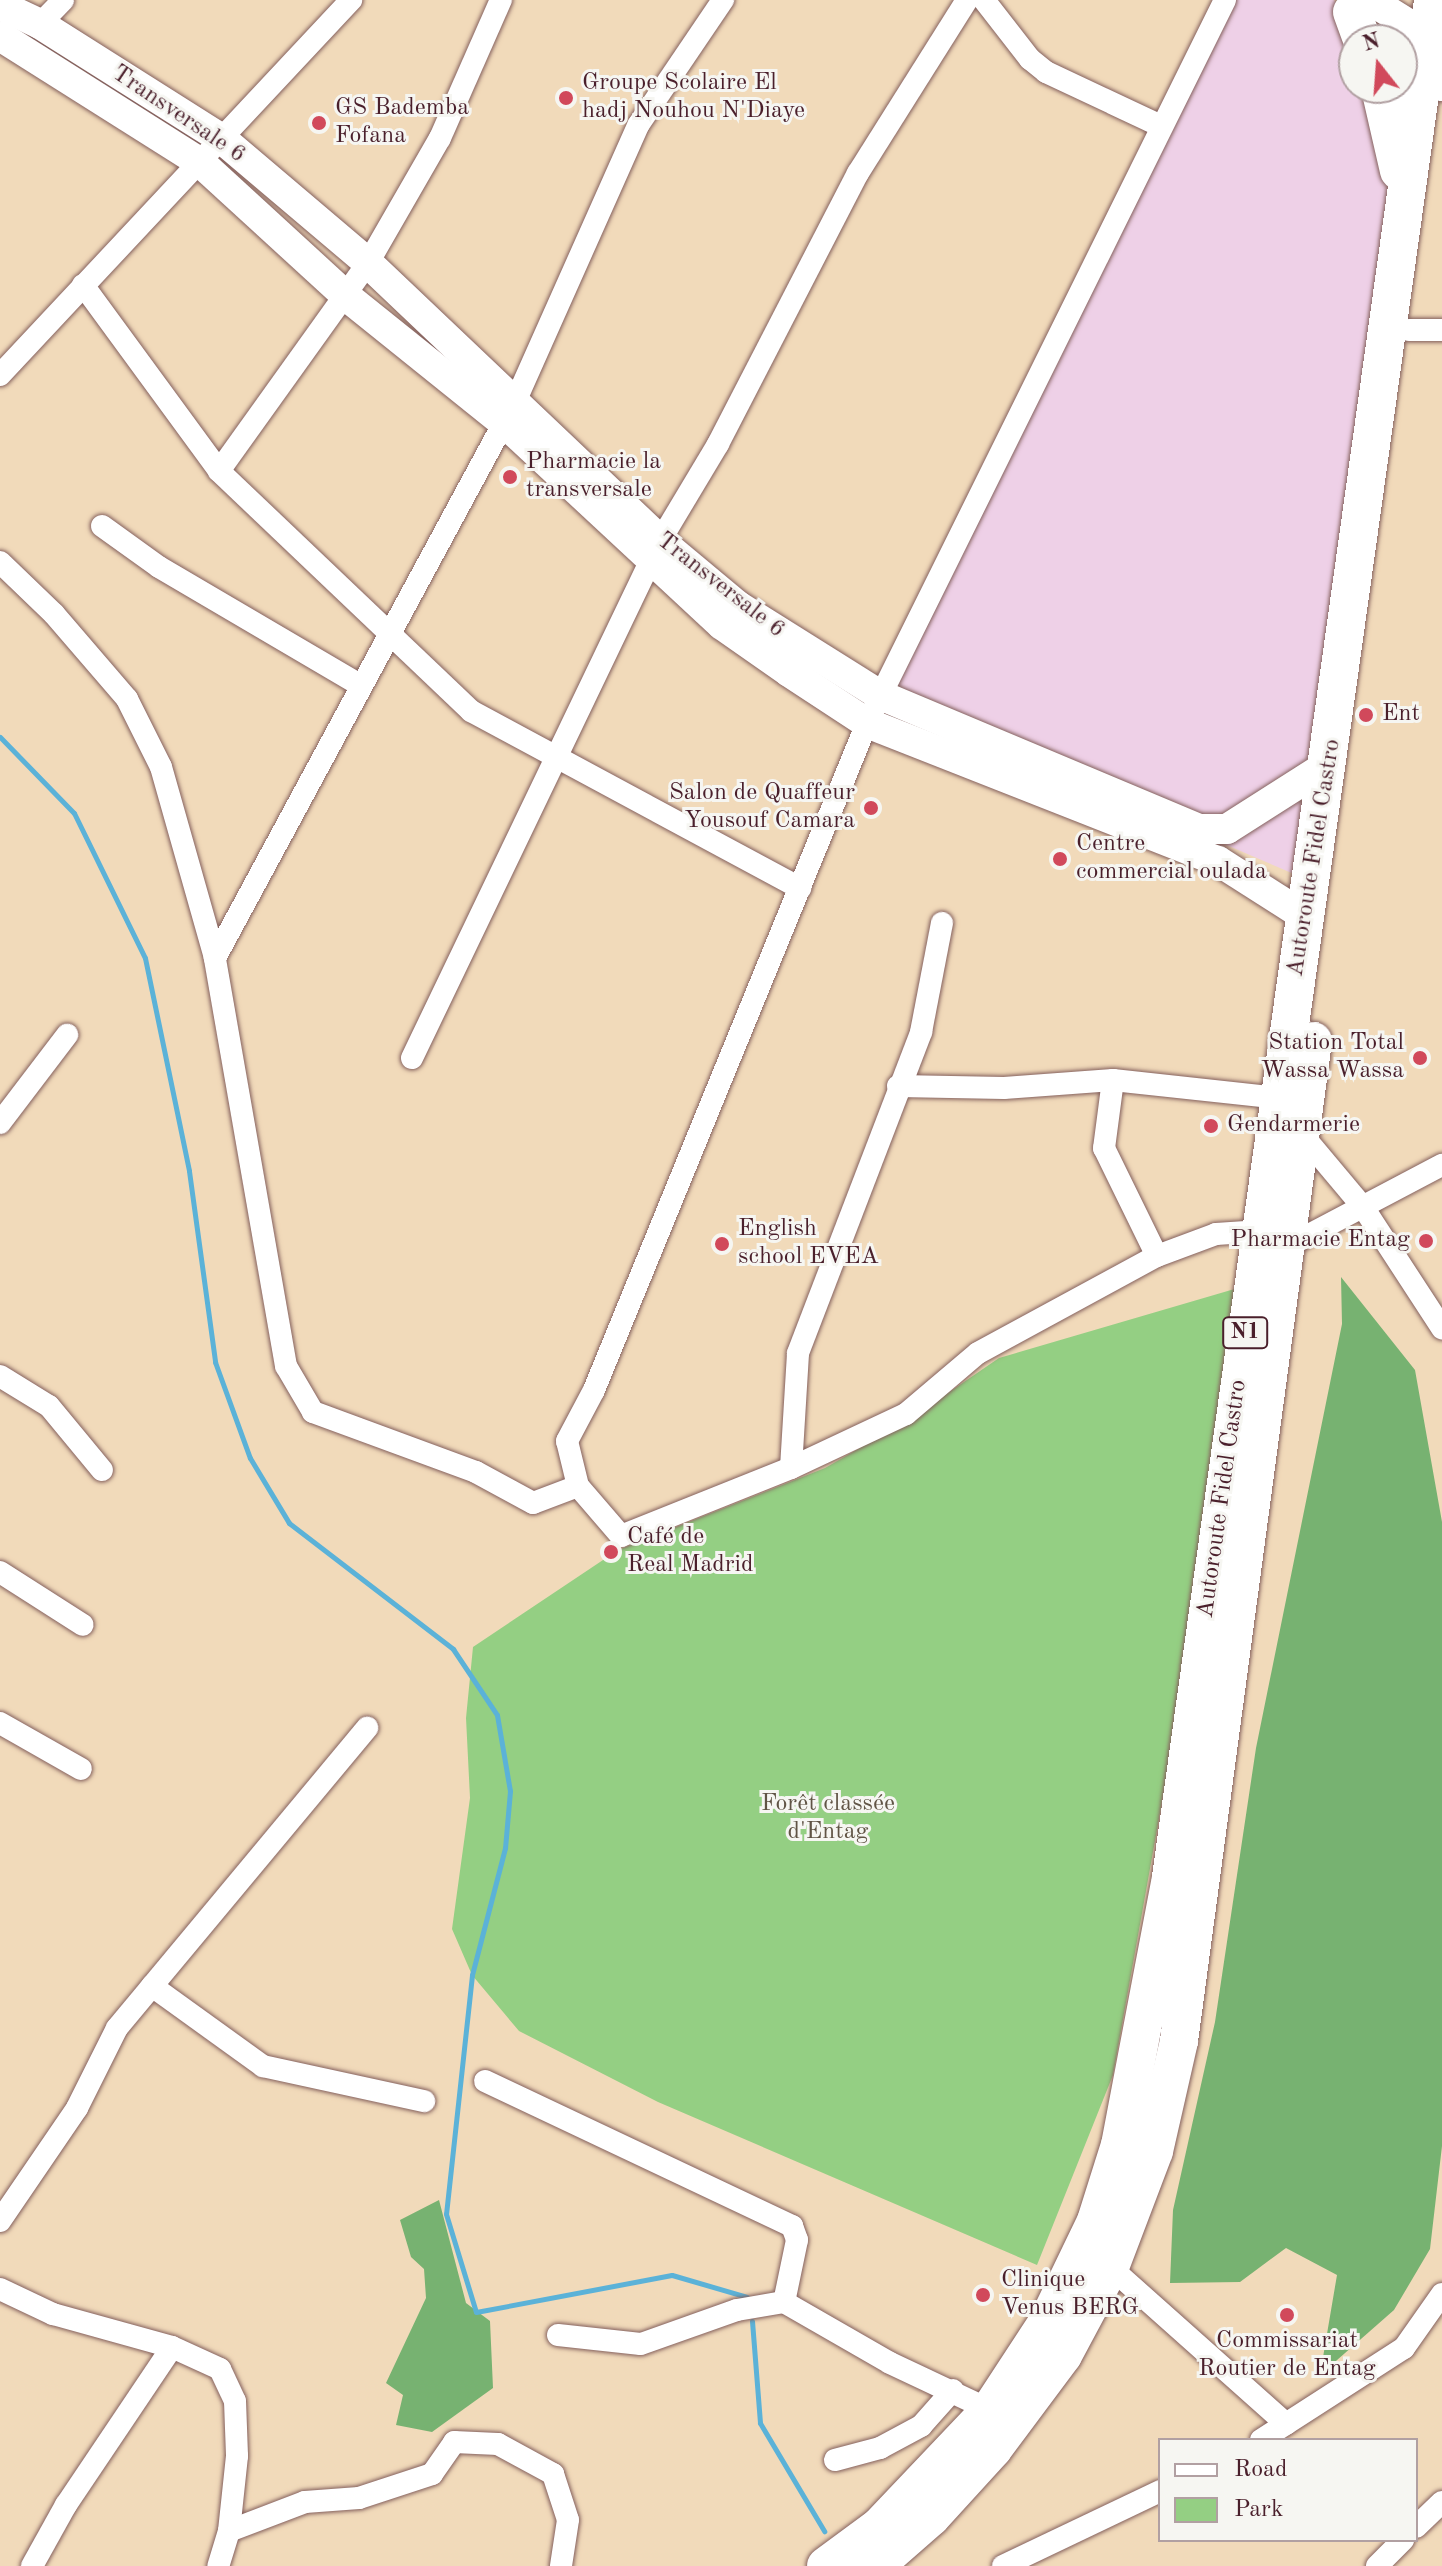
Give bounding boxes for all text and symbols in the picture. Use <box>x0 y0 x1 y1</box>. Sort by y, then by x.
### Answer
north arrow <box>1338 24 1418 104</box>
text: N <box>1360 30 1383 56</box>
street label: Transversale 6 <box>106 60 250 170</box>
place label: Groupe Scolaire El hadj Nouhou N'Diaye <box>582 70 805 126</box>
marker: Groupe Scolaire El hadj Nouhou N'Diaye <box>557 89 575 107</box>
place label: GS Bademba Fofana <box>335 95 469 151</box>
marker: GS Bademba Fofana <box>310 114 328 132</box>
place label: Pharmacie la transversale <box>526 449 661 505</box>
marker: Pharmacie la transversale <box>501 468 519 486</box>
street label: Transversale 6 <box>650 527 790 645</box>
place label: Ent <box>1382 701 1420 729</box>
marker: Ent <box>1357 706 1375 724</box>
street label: Autoroute Fidel Castro <box>1282 737 1348 979</box>
place label: Salon de Quaffeur Yousouf Camara <box>669 780 855 836</box>
marker: Salon de Quaffeur Yousouf Camara <box>862 799 880 817</box>
place label: Centre commercial oulada <box>1076 831 1267 887</box>
marker: Centre commercial oulada <box>1051 850 1069 868</box>
place label: Station Total Wassa Wassa <box>1261 1030 1404 1086</box>
marker: Station Total Wassa Wassa <box>1411 1049 1429 1067</box>
place label: Gendarmerie <box>1227 1112 1360 1140</box>
marker: Gendarmerie <box>1202 1117 1220 1135</box>
place label: English school EVEA <box>738 1216 879 1272</box>
place label: Pharmacie Entag <box>1231 1227 1410 1255</box>
marker: Pharmacie Entag <box>1417 1232 1435 1250</box>
marker: English school EVEA <box>713 1235 731 1253</box>
road number: N1 <box>1221 1315 1269 1351</box>
street label: Autoroute Fidel Castro <box>1192 1378 1254 1620</box>
place label: Café de Real Madrid <box>627 1524 754 1580</box>
marker: Café de Real Madrid <box>602 1543 620 1561</box>
park label: Forêt classée d'Entag <box>761 1791 895 1847</box>
place label: Clinique Venus BERG <box>1001 2267 1139 2323</box>
marker: Clinique Venus BERG <box>972 2284 994 2306</box>
marker: Commissariat Routier de Entag <box>1278 2306 1296 2324</box>
place label: Commissariat Routier de Entag <box>1198 2328 1376 2384</box>
legend <box>1158 2438 1418 2542</box>
text: Road <box>1234 2458 1287 2482</box>
text: Park <box>1234 2498 1283 2522</box>

